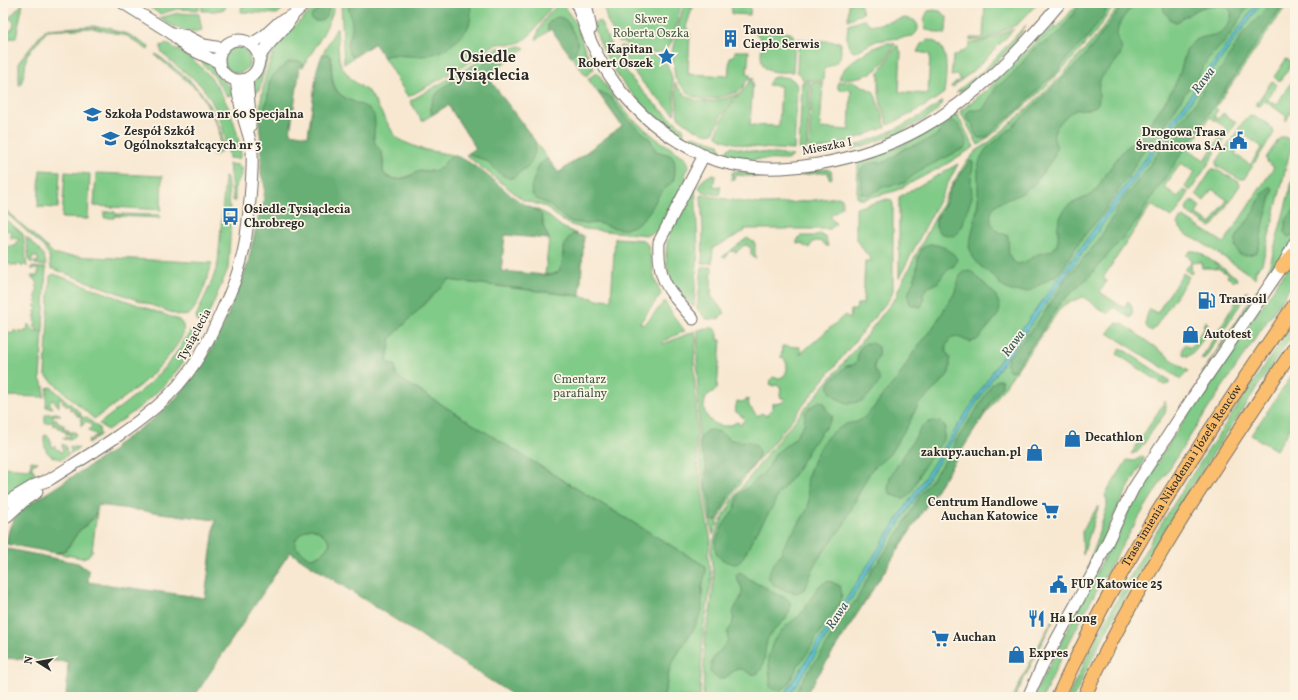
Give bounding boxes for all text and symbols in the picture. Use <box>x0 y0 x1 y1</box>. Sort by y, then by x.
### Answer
park label: Skwer Roberta Oszka <box>613 12 689 42</box>
place label: Tauron Ciepło Serwis <box>743 23 820 53</box>
building icon: Tauron Ciepło Serwis <box>720 28 740 48</box>
place label: Kapitan Robert Oszek <box>578 42 654 72</box>
district label: Osiedle Tysiąclecia <box>447 47 530 87</box>
place icon: Kapitan Robert Oszek <box>656 47 676 67</box>
water label: Rawa <box>1188 64 1220 98</box>
school or university icon: Szkoła Podstawowa nr 60 Specjalna <box>82 105 102 125</box>
place label: Szkoła Podstawowa nr 60 Specjalna <box>105 107 304 123</box>
place label: Zespół Szkół Ogólnokształcących nr 3 <box>124 124 261 154</box>
place label: Drogowa Trasa Średnicowa S.A. <box>1136 125 1226 155</box>
school or university icon: Zespół Szkół Ogólnokształcących nr 3 <box>101 129 121 149</box>
public building icon: Drogowa Trasa Średnicowa S.A. <box>1229 130 1249 150</box>
street label: Mieszka I <box>801 134 853 160</box>
place label: Osiedle Tysiąclecia Chrobrego <box>244 202 351 232</box>
bus stop icon: Osiedle Tysiąclecia Chrobrego <box>221 207 241 227</box>
fuel station icon: Transoil <box>1196 290 1216 310</box>
place label: Transoil <box>1219 292 1267 308</box>
street label: Tysiąclecia <box>175 306 215 364</box>
shop icon: Autotest <box>1181 325 1201 345</box>
water label: Rawa <box>998 327 1030 361</box>
place label: Autotest <box>1204 327 1252 343</box>
park label: Cmentarz parafialny <box>553 372 608 402</box>
street label: Trasa imienia Nikodema i Józefa Renców <box>1119 381 1247 570</box>
shop icon: Decathlon <box>1062 428 1082 448</box>
place label: Decathlon <box>1085 430 1143 446</box>
shop icon: zakupy.auchan.pl <box>1024 443 1044 463</box>
place label: zakupy.auchan.pl <box>921 445 1021 461</box>
place label: Centrum Handlowe Auchan Katowice <box>928 495 1038 525</box>
supermarket icon: Centrum Handlowe Auchan Katowice <box>1041 500 1061 520</box>
public building icon: FUP Katowice 25 <box>1048 575 1068 595</box>
place label: FUP Katowice 25 <box>1071 577 1162 593</box>
water label: Rawa <box>822 599 854 633</box>
restaurant icon: Ha Long <box>1027 609 1047 629</box>
place label: Ha Long <box>1050 611 1097 627</box>
supermarket icon: Auchan <box>930 628 950 648</box>
place label: Auchan <box>953 630 996 646</box>
north arrow <box>18 642 58 682</box>
shop icon: Expres <box>1006 644 1026 664</box>
place label: Expres <box>1029 646 1069 662</box>
text: N <box>22 655 38 666</box>

